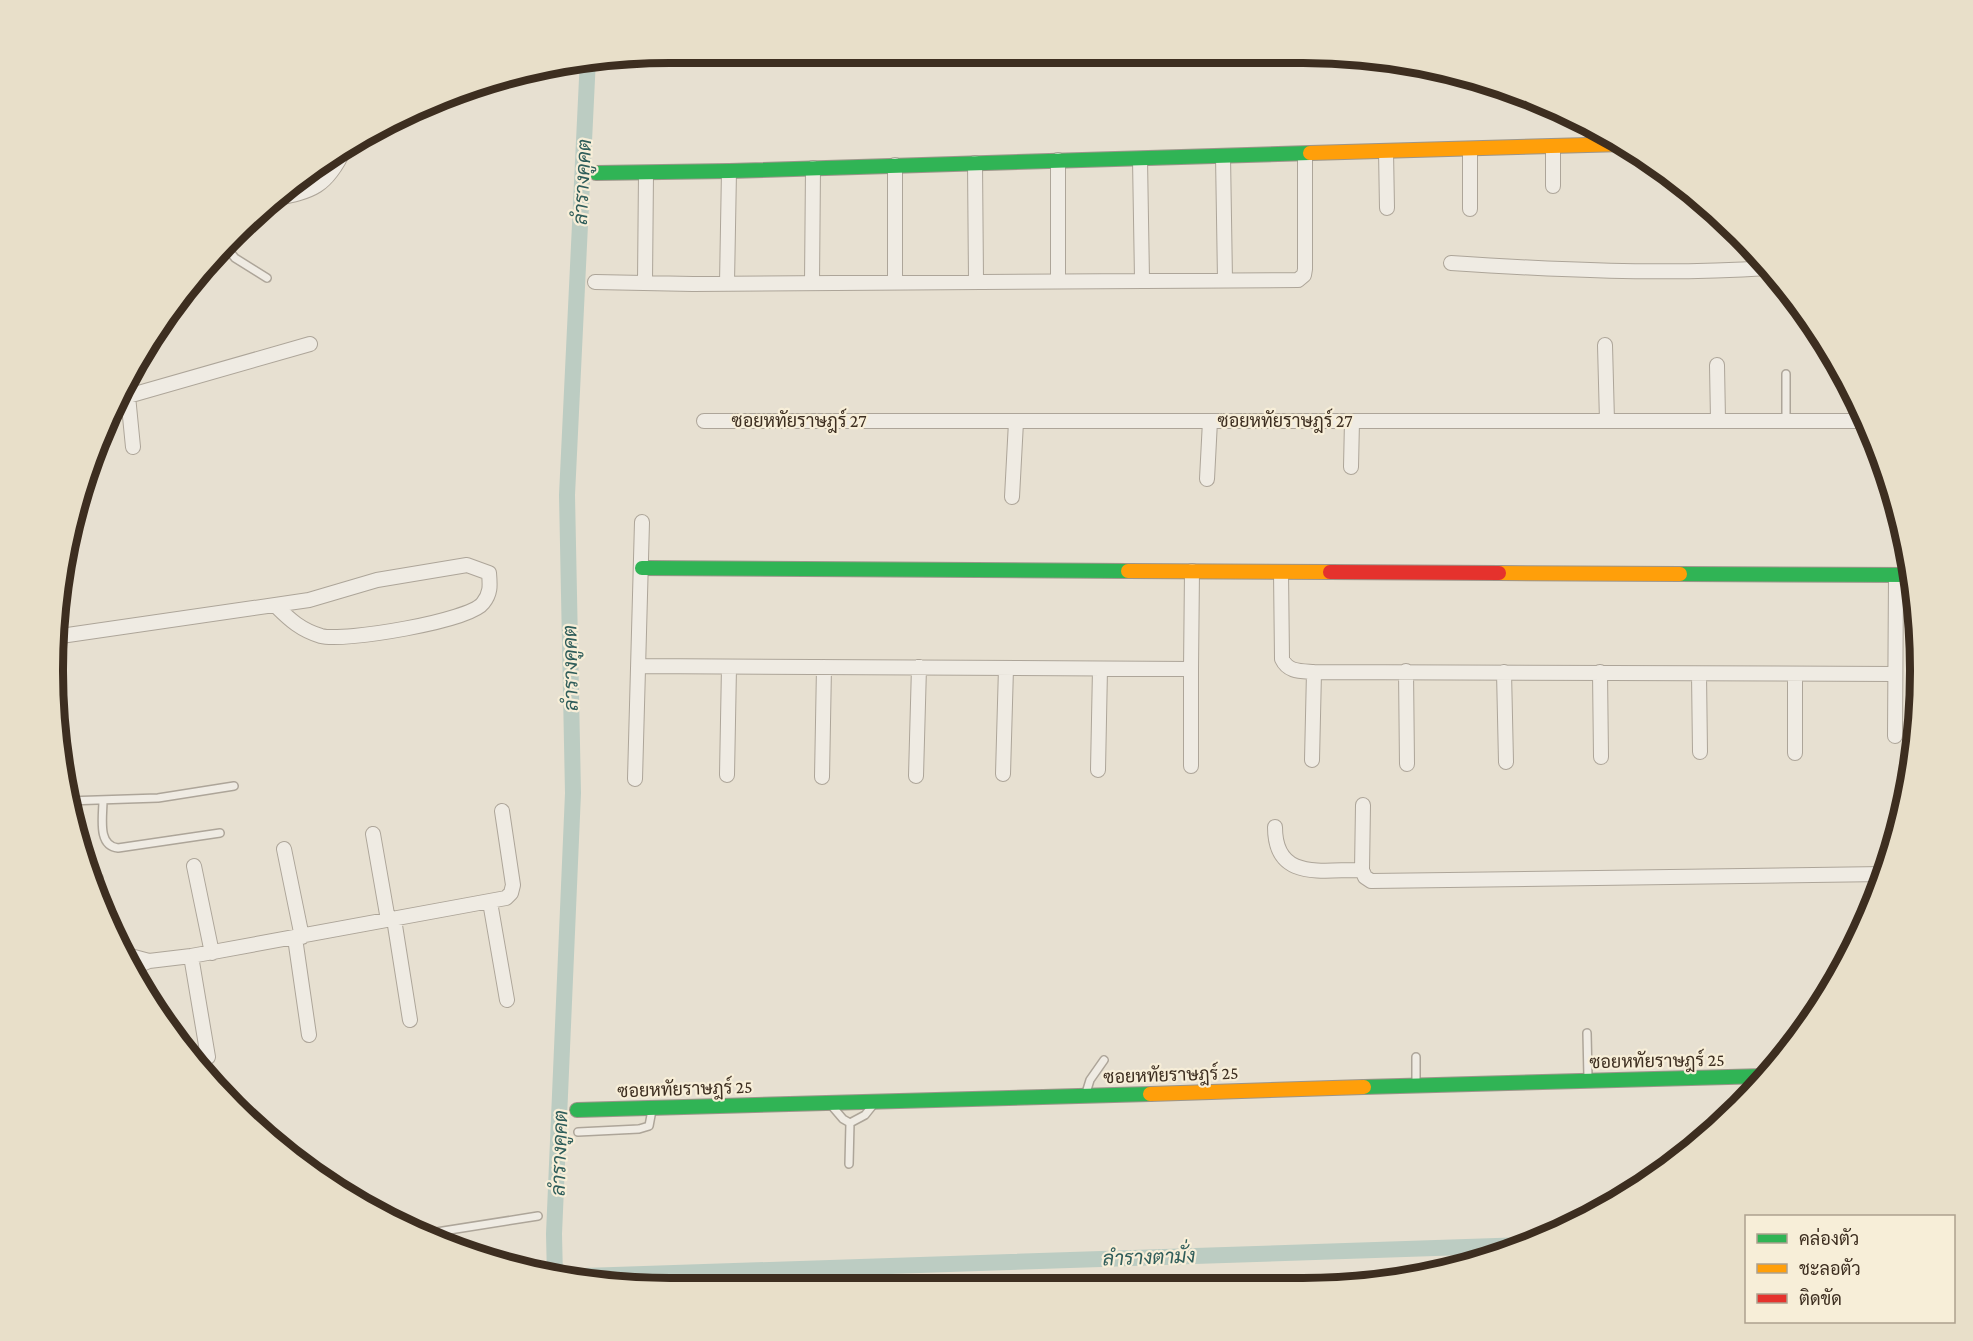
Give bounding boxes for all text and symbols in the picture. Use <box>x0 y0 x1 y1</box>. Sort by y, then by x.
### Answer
water label: ลำรางคูคต <box>568 138 599 226</box>
street label: ซอยหทัยราษฎร์ 27 <box>732 408 866 433</box>
street label: ซอยหทัยราษฎร์ 27 <box>1218 408 1352 433</box>
water label: ลำรางคูคต <box>557 625 586 711</box>
street label: ซอยหทัยราษฎร์ 25 <box>1589 1047 1725 1074</box>
street label: ซอยหทัยราษฎร์ 25 <box>1103 1060 1239 1089</box>
street label: ซอยหทัยราษฎร์ 25 <box>617 1074 753 1103</box>
water label: ลำรางคูคต <box>546 1110 575 1197</box>
legend <box>1745 1215 1955 1323</box>
text: คล่องตัว <box>1799 1227 1859 1249</box>
water label: ลำรางตามั่ง <box>1102 1239 1196 1270</box>
text: ชะลอตัว <box>1799 1258 1861 1279</box>
text: ติดขัด <box>1799 1288 1842 1309</box>

